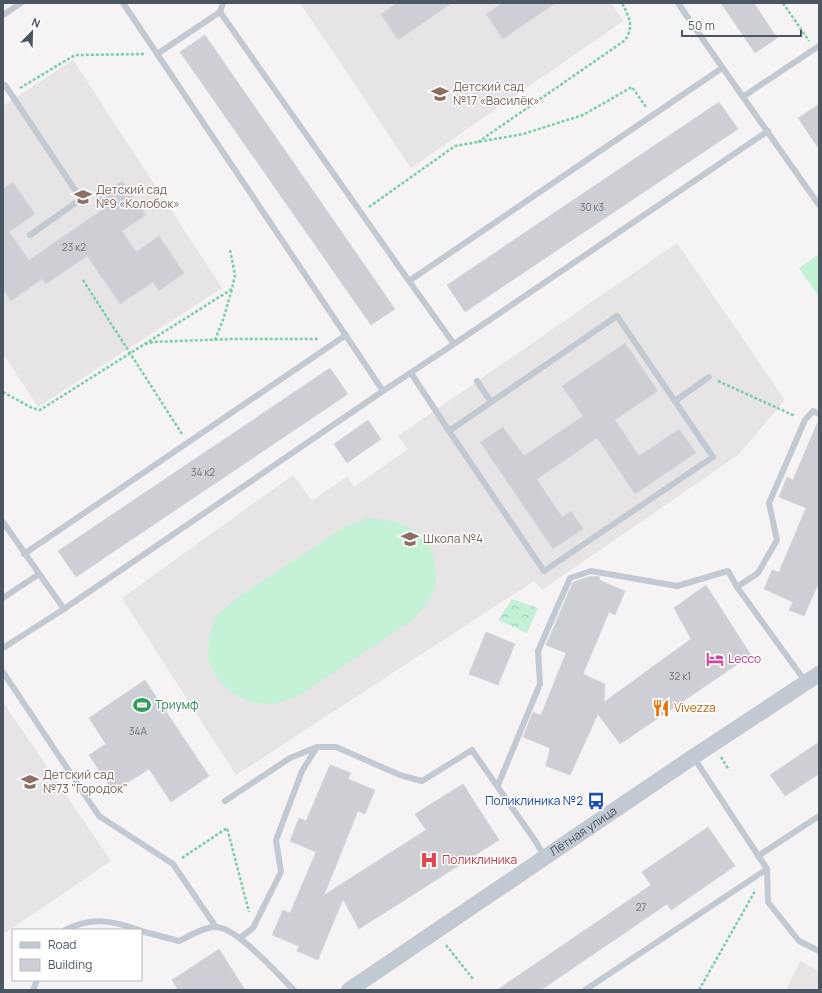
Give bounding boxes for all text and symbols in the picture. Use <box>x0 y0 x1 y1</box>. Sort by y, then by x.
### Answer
north arrow <box>12 12 52 52</box>
scale bar <box>682 12 801 38</box>
text: N <box>30 14 43 31</box>
text: 50 m <box>688 17 715 34</box>
place label: Детский сад №17 «Василёк» <box>453 78 540 109</box>
school or university icon: Детский сад №17 «Василёк» <box>430 84 450 104</box>
place label: Детский сад №9 «Колобок» <box>96 181 180 212</box>
school or university icon: Детский сад №9 «Колобок» <box>73 187 93 207</box>
house number: 30 к3 <box>580 200 604 214</box>
house number: 23 к2 <box>62 240 86 254</box>
house number: 34 к2 <box>191 465 215 479</box>
school or university icon: Школа №4 <box>400 529 420 549</box>
place label: Школа №4 <box>423 530 483 547</box>
hotel icon: Lecco <box>705 649 725 669</box>
place label: Lecco <box>728 650 761 667</box>
house number: 32 к1 <box>669 669 691 683</box>
sports icon: Триумф <box>132 695 152 715</box>
place label: Триумф <box>155 696 199 713</box>
restaurant icon: Vivezza <box>651 698 671 718</box>
place label: Vivezza <box>674 699 716 716</box>
house number: 34А <box>129 724 148 738</box>
place label: Детский сад №73 "Городок" <box>43 766 128 797</box>
school or university icon: Детский сад №73 "Городок" <box>20 772 40 792</box>
bus stop icon: Поликлиника №2 <box>586 791 606 811</box>
place label: Поликлиника №2 <box>485 792 583 809</box>
street label: Лётная улица <box>546 802 620 860</box>
hospital icon: Поликлиника <box>419 850 439 870</box>
place label: Поликлиника <box>442 851 517 868</box>
house number: 27 <box>636 900 646 914</box>
legend <box>12 929 142 981</box>
text: Road <box>48 936 76 953</box>
text: Building <box>48 956 92 973</box>

